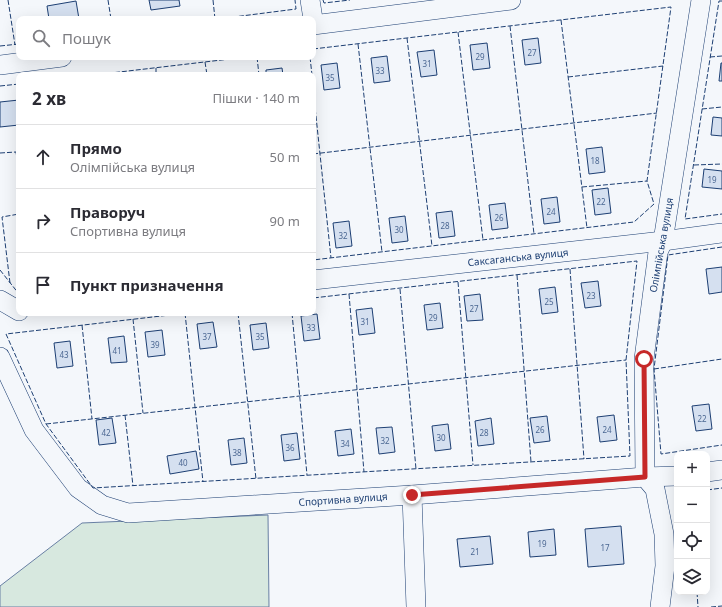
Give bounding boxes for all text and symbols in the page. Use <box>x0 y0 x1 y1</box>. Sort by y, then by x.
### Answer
search box <box>16 16 316 60</box>
icon: search <box>30 27 52 49</box>
text: Пошук <box>62 28 111 48</box>
house number: 27 <box>527 47 537 58</box>
house number: 29 <box>475 51 485 62</box>
house number: 31 <box>422 58 432 69</box>
house number: 33 <box>375 65 385 76</box>
house number: 35 <box>325 72 335 83</box>
text: 2 хв <box>32 87 66 110</box>
text: Пішки · 140 m <box>212 89 300 107</box>
text: Прямо <box>70 138 122 158</box>
icon: ahead <box>32 146 54 168</box>
text: 50 m <box>270 148 300 166</box>
house number: 18 <box>590 155 600 166</box>
text: Олімпійська вулиця <box>70 158 195 176</box>
house number: 19 <box>707 174 717 185</box>
house number: 22 <box>596 196 606 207</box>
street label: Олімпійська вулиця <box>646 196 676 294</box>
text: Праворуч <box>70 202 145 222</box>
house number: 24 <box>546 206 556 217</box>
icon: right <box>32 210 54 232</box>
text: 90 m <box>270 212 300 230</box>
house number: 26 <box>494 212 504 223</box>
house number: 28 <box>440 220 450 231</box>
text: Спортивна вулиця <box>70 222 186 240</box>
house number: 30 <box>394 224 404 235</box>
house number: 32 <box>338 230 348 241</box>
street label: Саксаганська вулиця <box>467 245 569 269</box>
icon: arrive <box>32 274 54 296</box>
text: Пункт призначення <box>70 275 224 295</box>
house number: 23 <box>586 290 596 301</box>
house number: 25 <box>544 296 554 307</box>
house number: 27 <box>469 303 479 314</box>
house number: 29 <box>428 312 438 323</box>
house number: 31 <box>360 316 370 327</box>
house number: 33 <box>306 322 316 333</box>
house number: 37 <box>202 331 212 342</box>
house number: 35 <box>255 331 265 342</box>
house number: 39 <box>150 339 160 350</box>
house number: 41 <box>112 345 122 356</box>
house number: 43 <box>59 349 69 360</box>
route start <box>635 350 653 368</box>
house number: 22 <box>697 413 707 424</box>
house number: 26 <box>535 424 545 435</box>
house number: 24 <box>602 424 612 435</box>
house number: 42 <box>101 427 111 438</box>
house number: 28 <box>479 427 489 438</box>
house number: 30 <box>436 432 446 443</box>
house number: 32 <box>380 435 390 446</box>
house number: 34 <box>340 438 350 449</box>
house number: 36 <box>285 442 295 453</box>
house number: 38 <box>232 447 242 458</box>
map controls <box>674 451 710 595</box>
button: + <box>674 451 710 487</box>
house number: 40 <box>178 457 188 468</box>
route end <box>403 486 421 504</box>
button: − <box>674 487 710 523</box>
street label: Спортивна вулиця <box>298 489 388 509</box>
button: locate <box>674 523 710 559</box>
house number: 19 <box>537 538 547 549</box>
house number: 17 <box>600 542 610 553</box>
house number: 21 <box>470 546 480 557</box>
button: layers <box>674 559 710 595</box>

